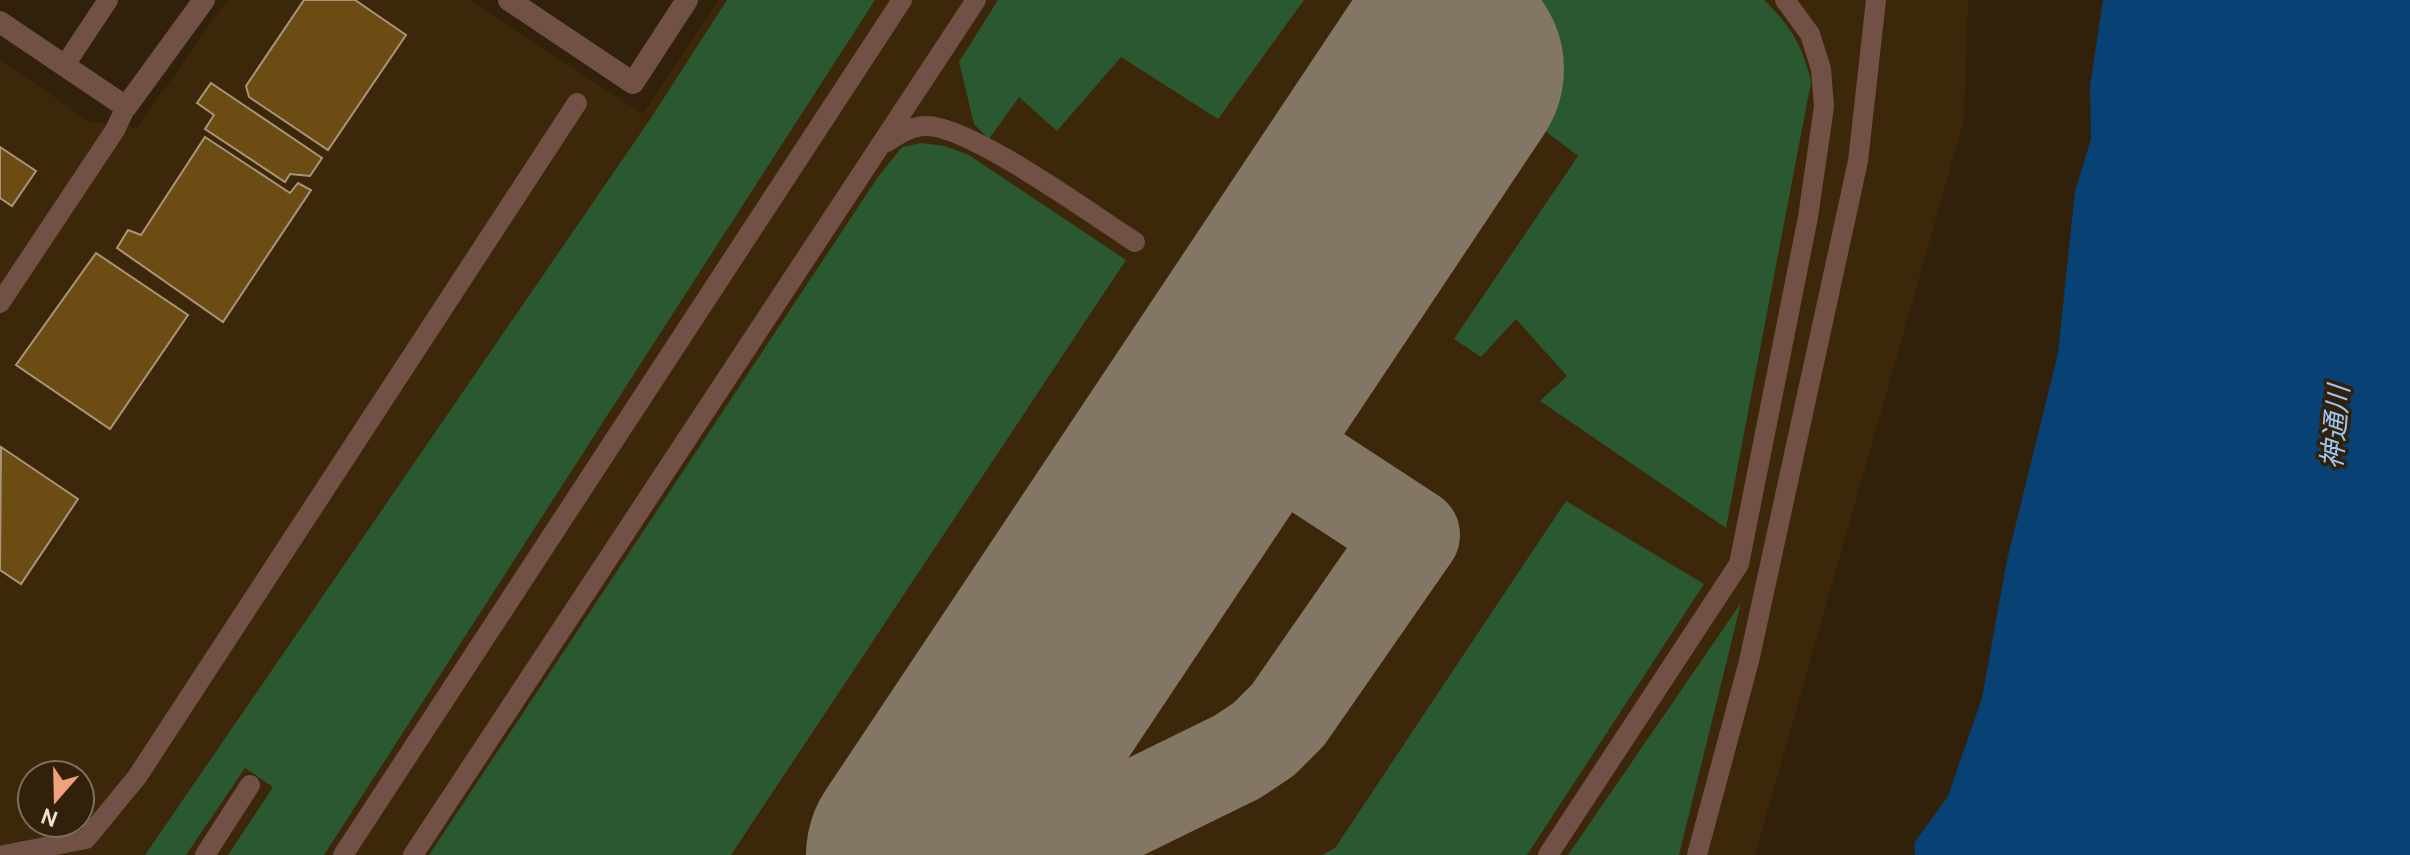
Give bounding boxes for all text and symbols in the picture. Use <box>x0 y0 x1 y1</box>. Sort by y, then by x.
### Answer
water label: 神通川 <box>2314 381 2356 470</box>
north arrow <box>16 759 96 839</box>
text: N <box>37 802 61 833</box>

